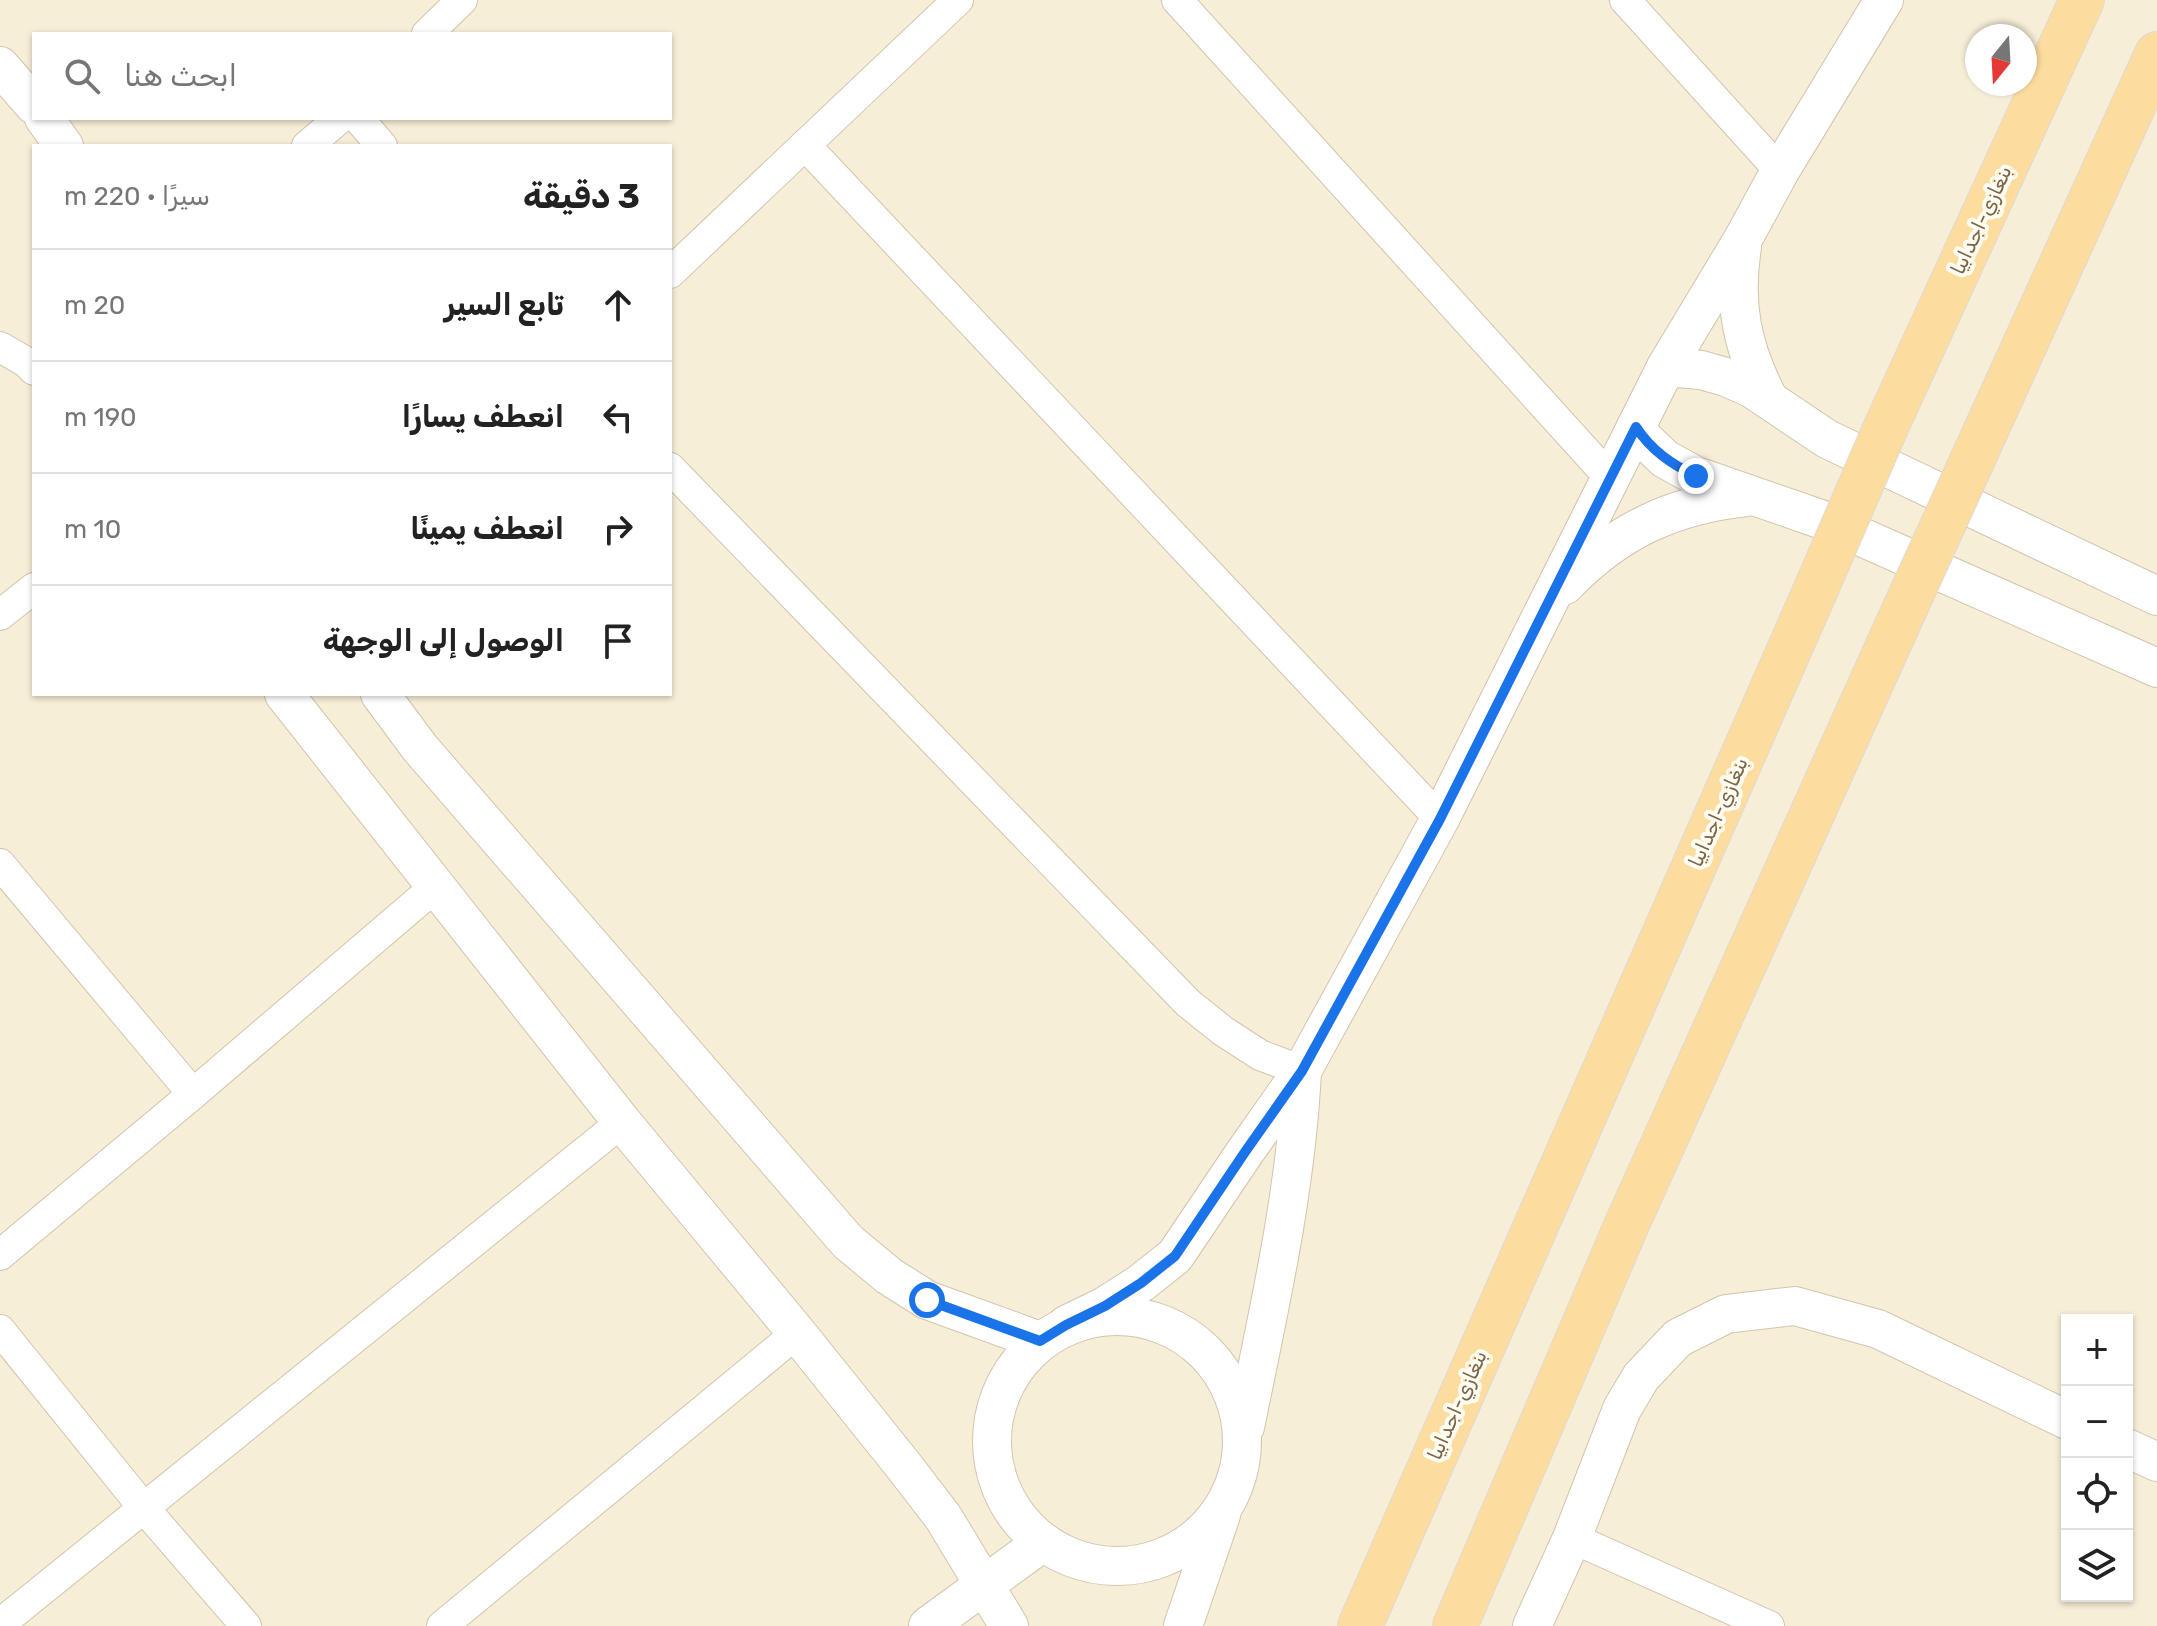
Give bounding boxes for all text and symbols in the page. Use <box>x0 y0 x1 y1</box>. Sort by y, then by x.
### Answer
north arrow <box>1965 24 2037 96</box>
search box <box>32 32 672 120</box>
icon: search <box>60 54 104 98</box>
text: ابحث هنا <box>124 58 237 94</box>
street label: بنغازي-اجدابيا <box>1945 162 2018 279</box>
text: 3 دقيقة <box>523 176 640 217</box>
text: سيرًا · 220 m <box>64 181 210 212</box>
icon: ahead <box>596 283 640 327</box>
text: تابع السير <box>444 287 564 323</box>
text: 20 m <box>64 290 125 321</box>
icon: left <box>596 395 640 439</box>
text: انعطف يسارًا <box>402 399 564 435</box>
text: 190 m <box>64 402 137 433</box>
route end <box>1678 458 1714 494</box>
icon: right <box>596 507 640 551</box>
text: انعطف يمينًا <box>410 511 564 547</box>
text: 10 m <box>64 514 121 545</box>
icon: arrive <box>596 619 640 663</box>
text: الوصول إلى الوجهة <box>323 623 564 659</box>
street label: بنغازي-اجدابيا <box>1683 754 1755 871</box>
route start <box>909 1282 945 1318</box>
map controls <box>2061 1314 2133 1602</box>
button: + <box>2061 1314 2133 1386</box>
street label: بنغازي-اجدابيا <box>1422 1347 1494 1464</box>
button: − <box>2061 1386 2133 1458</box>
button: locate <box>2061 1458 2133 1530</box>
button: layers <box>2061 1530 2133 1602</box>

